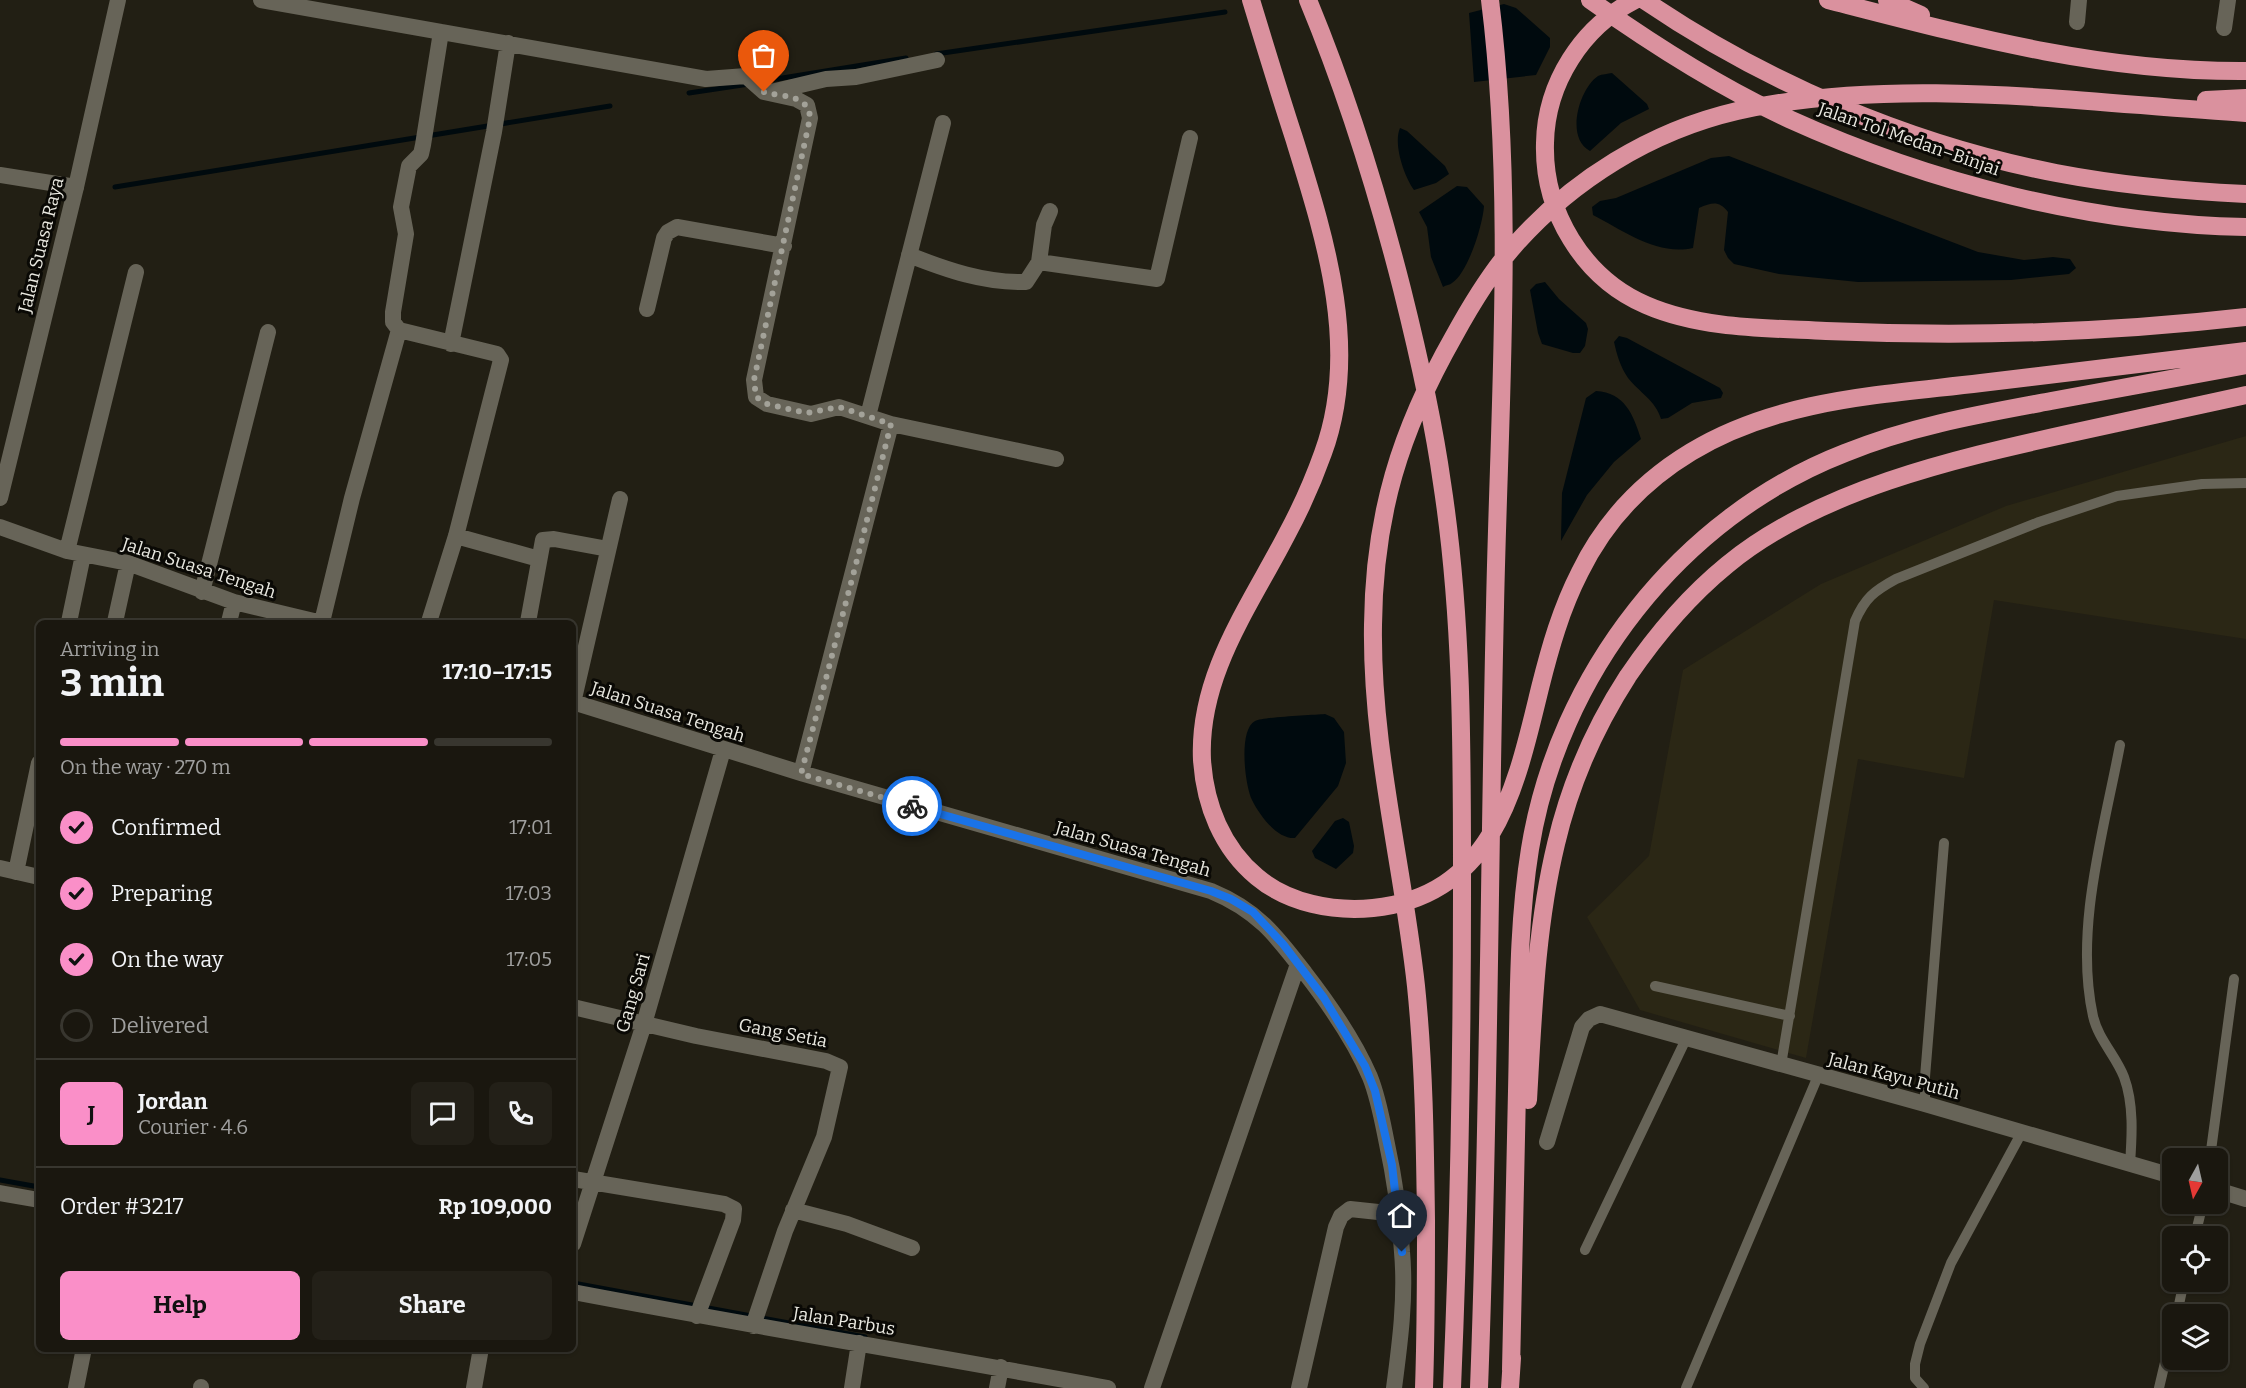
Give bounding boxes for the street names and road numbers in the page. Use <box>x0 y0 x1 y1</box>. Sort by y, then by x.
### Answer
street label: Jalan Tol Medan–Binjai <box>1814 97 2003 180</box>
street label: Jalan Suasa Raya <box>13 175 68 316</box>
street label: Jalan Suasa Tengah <box>118 532 279 603</box>
street label: Jalan Suasa Tengah <box>587 676 748 747</box>
street label: Jalan Suasa Tengah <box>1052 816 1213 882</box>
street label: Gang Sari <box>611 951 655 1035</box>
street label: Gang Setia <box>737 1014 829 1052</box>
street label: Jalan Kayu Putih <box>1825 1048 1962 1104</box>
street label: Jalan Parbus <box>790 1302 897 1340</box>

